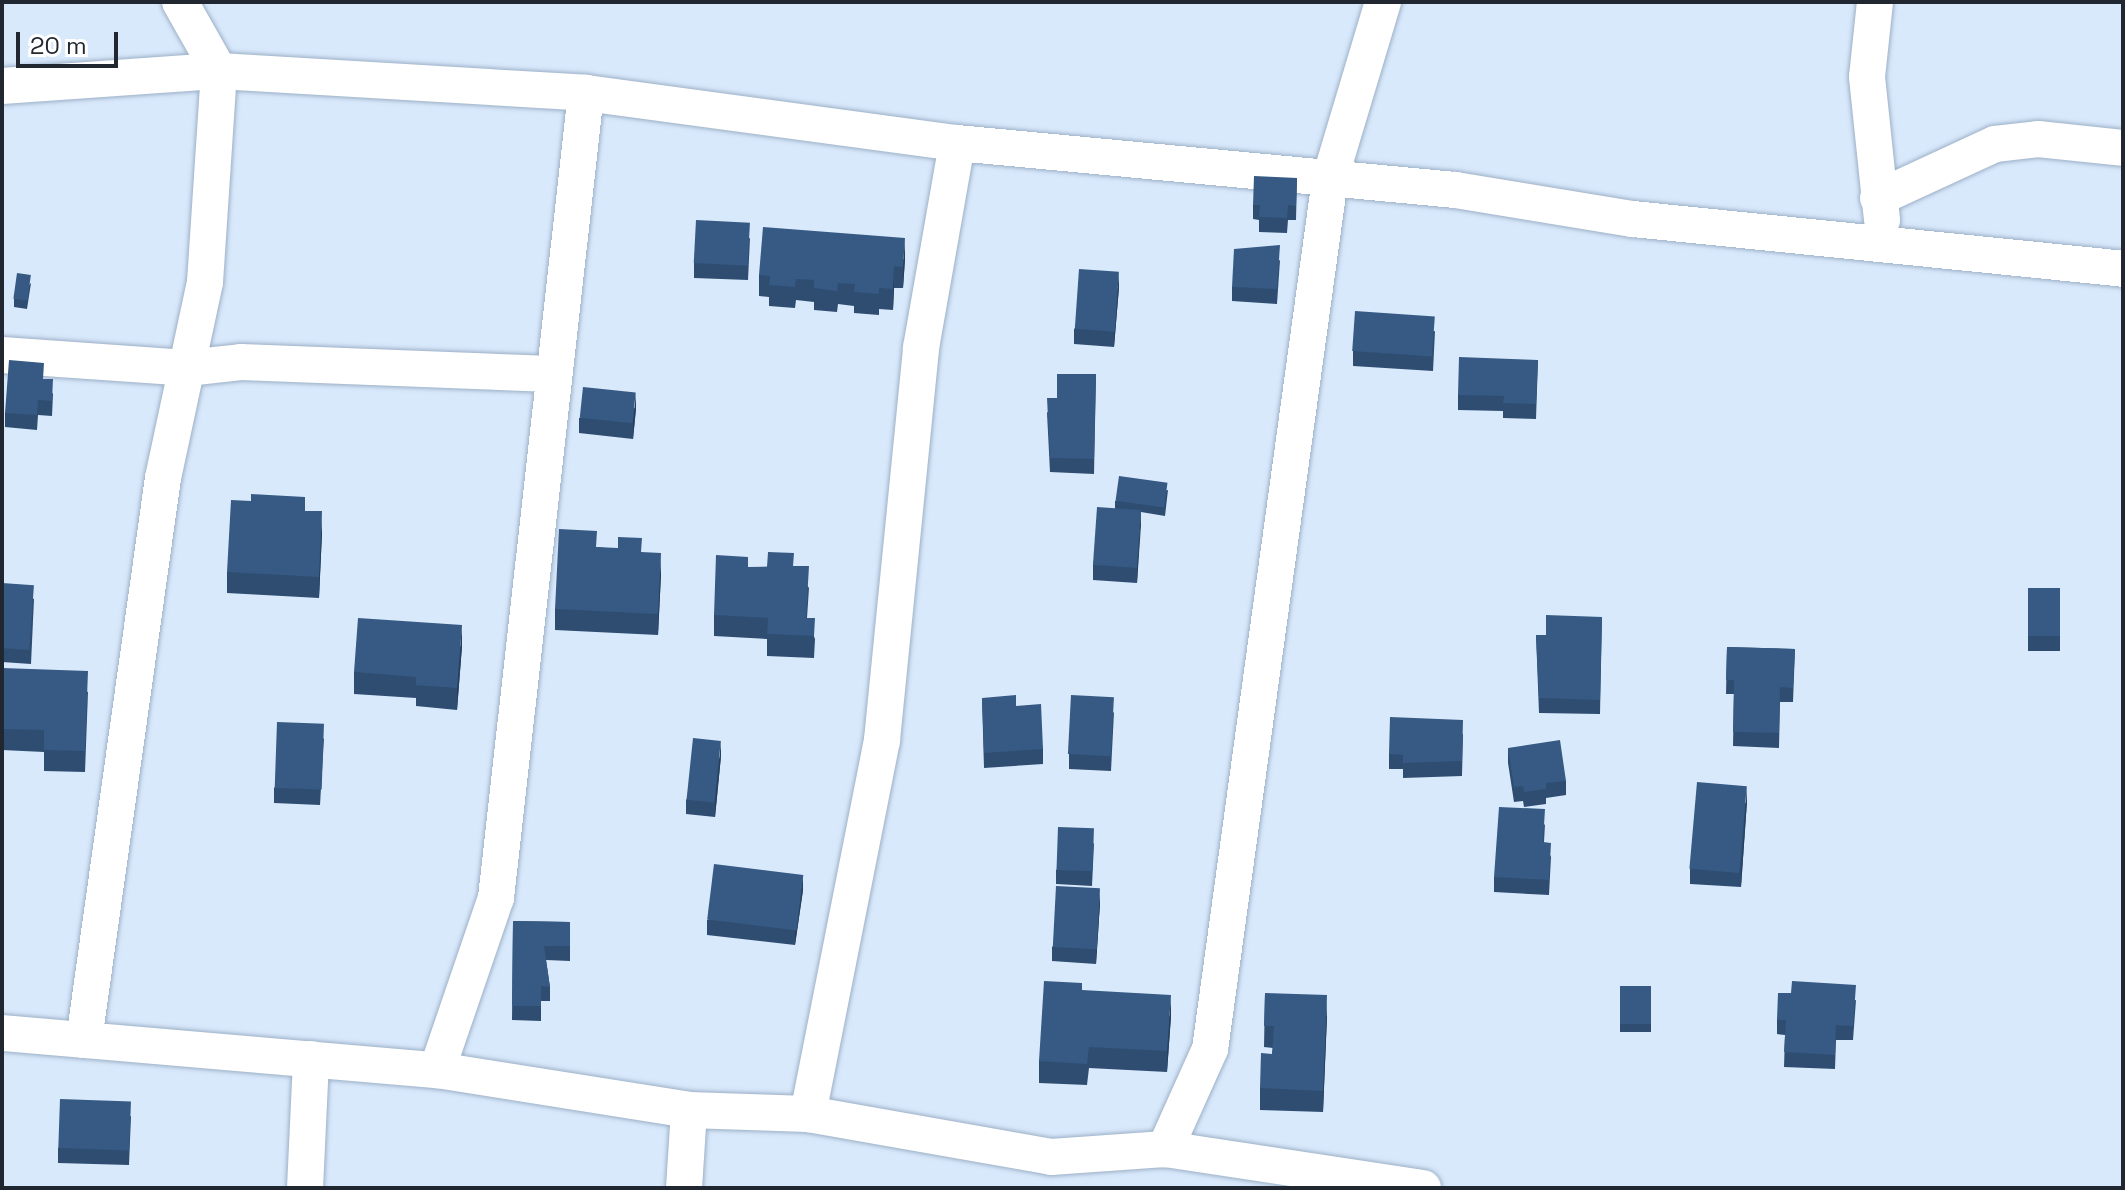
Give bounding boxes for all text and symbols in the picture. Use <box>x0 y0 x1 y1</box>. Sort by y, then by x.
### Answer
scale bar <box>20 16 122 66</box>
text: 20 m <box>30 30 87 61</box>

